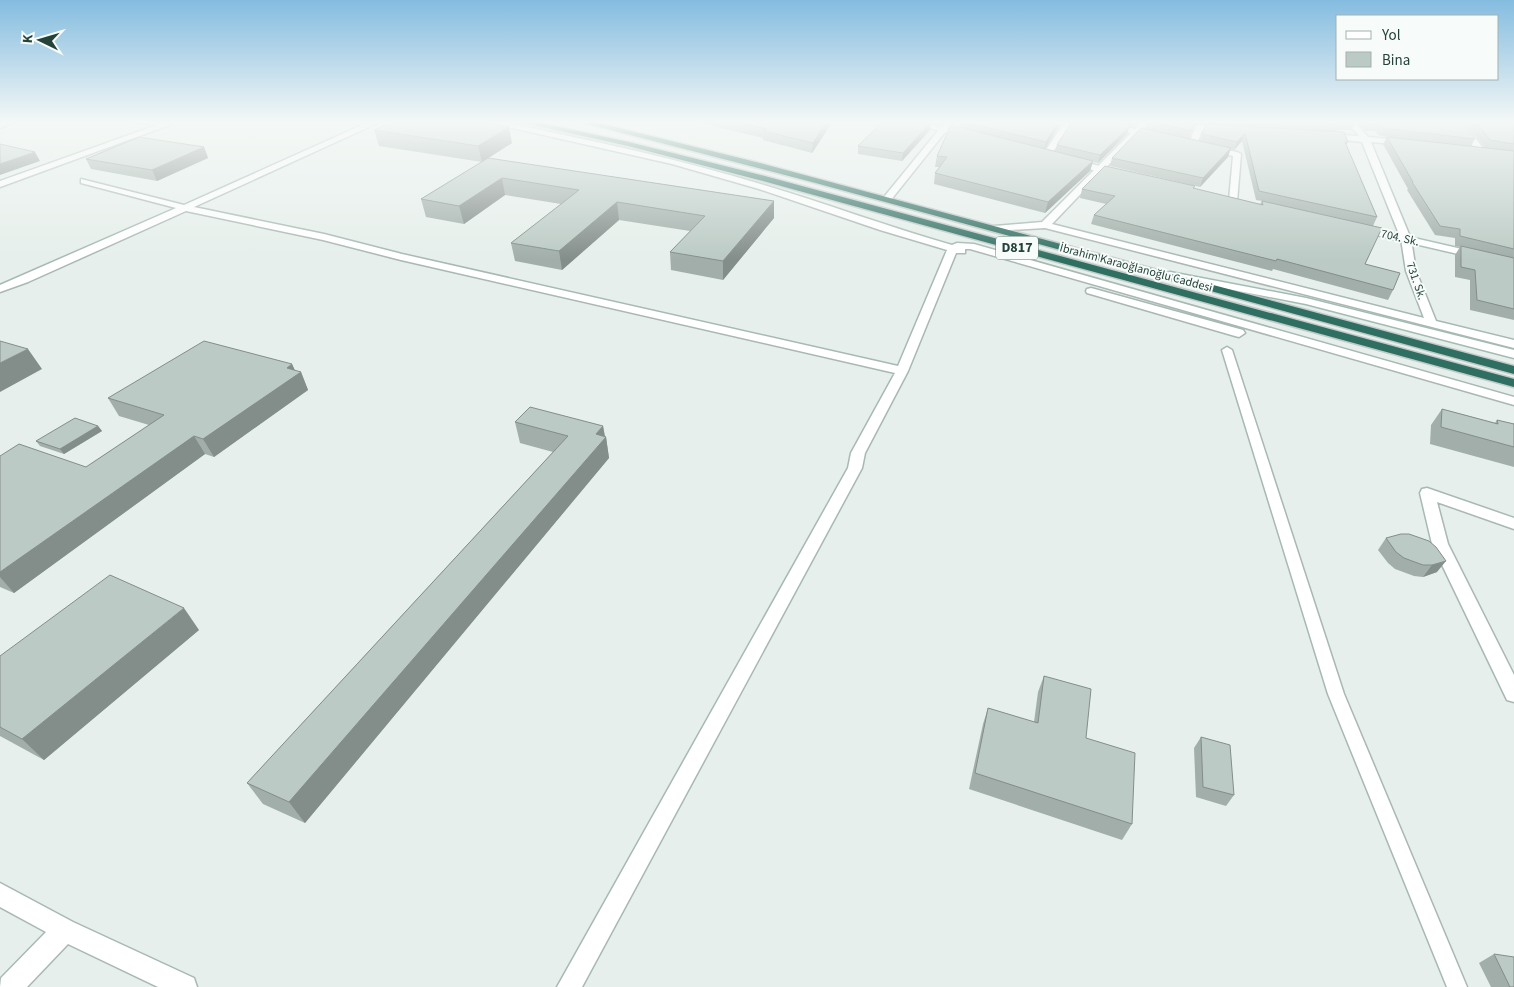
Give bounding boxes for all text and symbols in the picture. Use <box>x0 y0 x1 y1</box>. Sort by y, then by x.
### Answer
north arrow <box>15 15 65 65</box>
legend <box>1336 15 1499 80</box>
text: Yol <box>1381 25 1401 46</box>
text: K <box>18 33 38 44</box>
text: Bina <box>1382 50 1410 71</box>
street label: 704. Sk. <box>1379 225 1421 251</box>
road number: D817 <box>996 237 1038 260</box>
street label: İbrahim Karaoğlanoğlu Caddesi <box>1058 239 1214 297</box>
street label: 731. Sk. <box>1402 260 1430 302</box>

